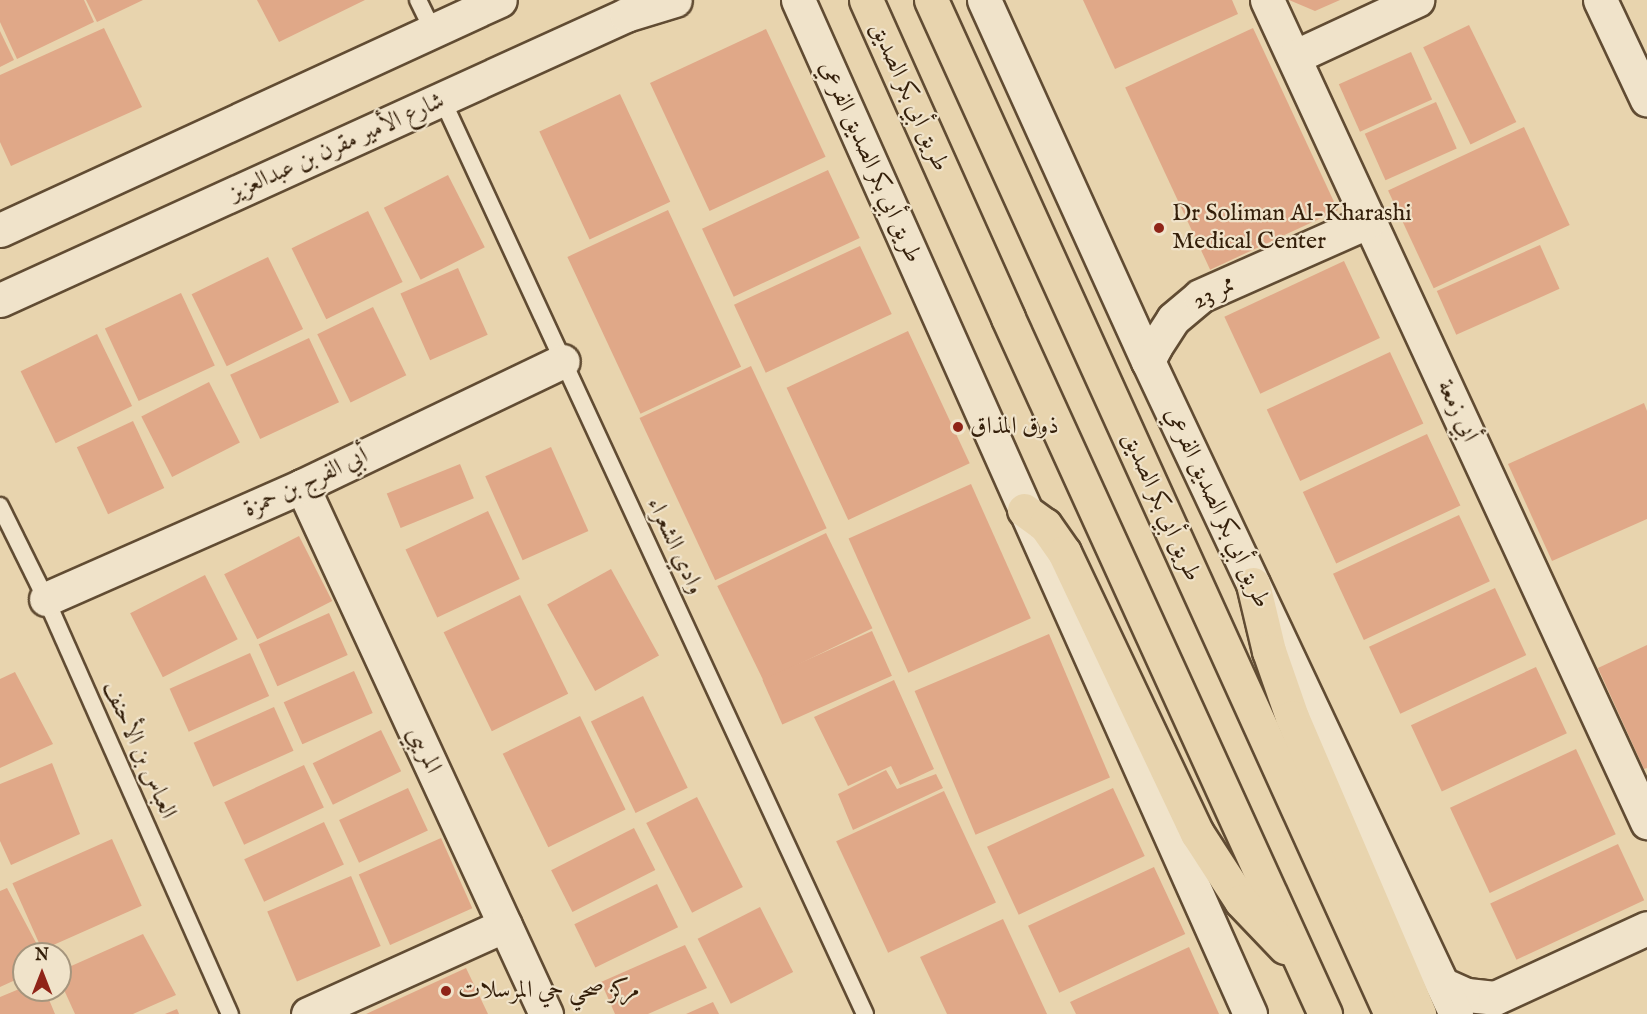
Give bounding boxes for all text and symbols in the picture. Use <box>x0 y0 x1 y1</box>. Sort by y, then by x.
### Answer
street label: طريق أبي بكر الصديق <box>863 18 955 176</box>
street label: طريق أبي بكر الصديق الفرعي <box>812 57 928 267</box>
street label: شارع الأمير مقرن بن عبدالعزيز <box>225 87 449 207</box>
place label: Dr Soliman Al-Kharashi Medical Center <box>1172 200 1412 256</box>
marker: Dr Soliman Al-Kharashi Medical Center <box>1150 219 1168 237</box>
street label: ممر 23 <box>1188 270 1240 316</box>
street label: أبي زمعة <box>1430 375 1484 447</box>
street label: طريق أبي بكر الصديق الفرعي <box>1158 403 1276 613</box>
place label: ذوق المذاق <box>970 413 1059 441</box>
marker: ذوق المذاق <box>951 420 965 434</box>
street label: طريق أبي بكر الصديق <box>1115 428 1207 586</box>
street label: أبي الفرج بن حمزة <box>239 442 373 524</box>
street label: وادي الشعراء <box>640 493 710 599</box>
street label: العباس بن الأحنف <box>96 677 182 823</box>
street label: المريبي <box>401 722 447 778</box>
north arrow <box>12 942 72 1002</box>
text: N <box>35 946 49 966</box>
place label: مركز صحي حي المرسلات <box>458 977 640 1005</box>
marker: مركز صحي حي المرسلات <box>439 984 453 998</box>

